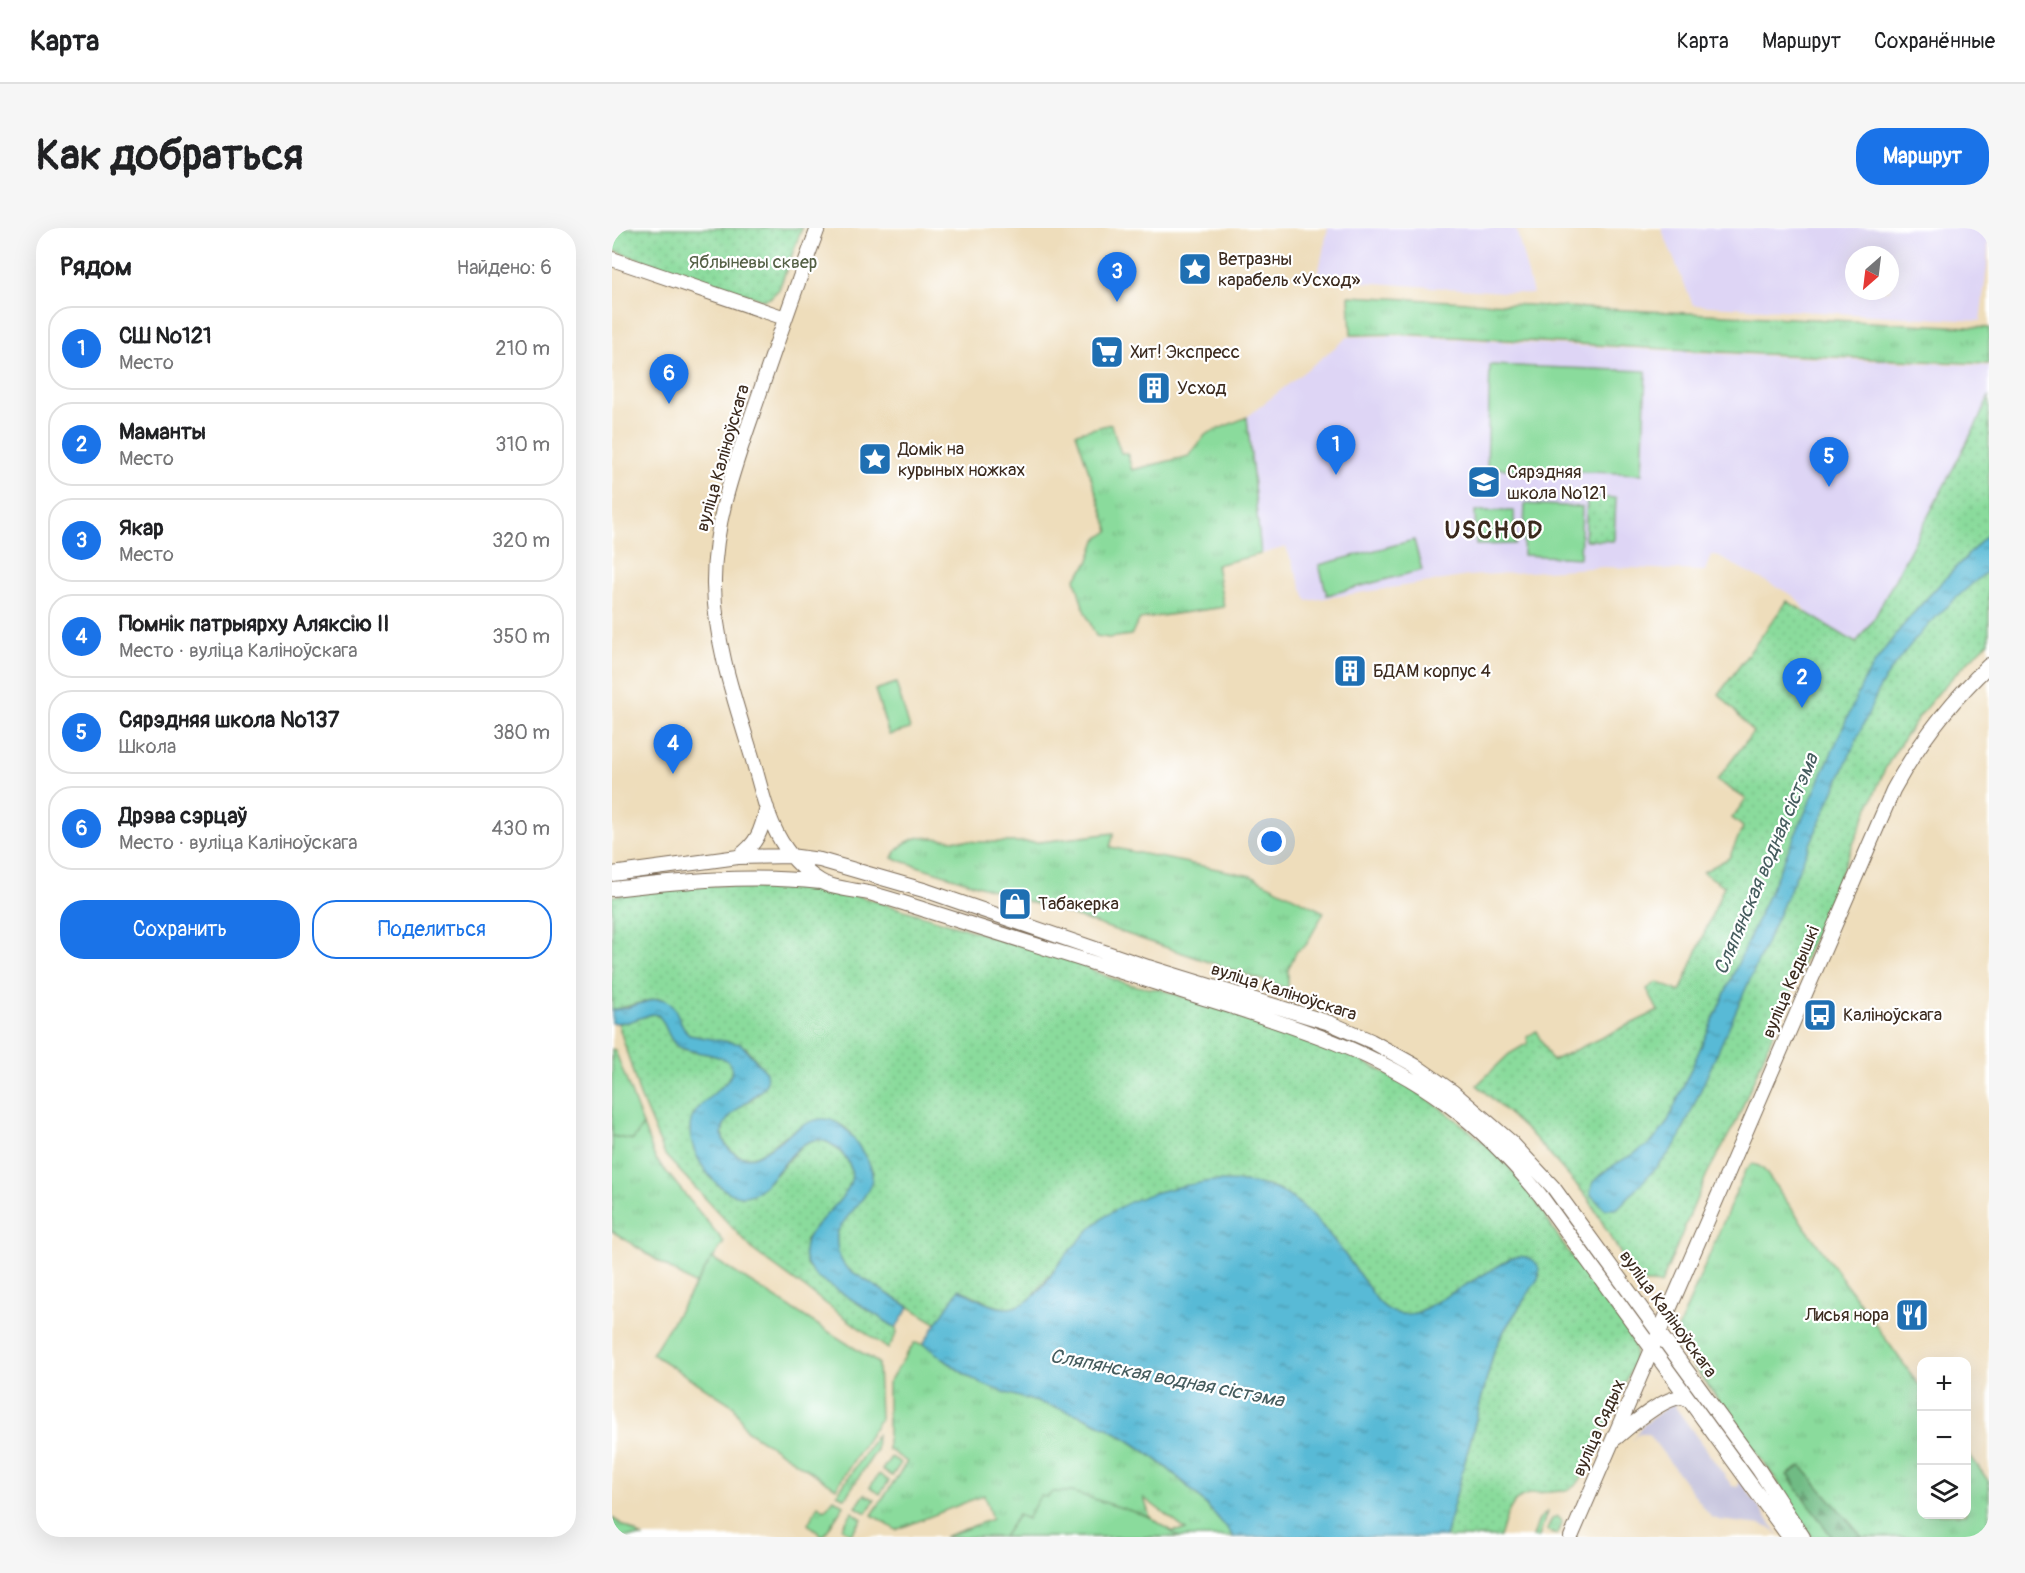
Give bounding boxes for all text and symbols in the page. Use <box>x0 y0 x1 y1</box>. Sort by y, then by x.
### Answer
text: Карта <box>30 24 99 59</box>
text: Карта <box>1677 28 1729 55</box>
text: Маршрут <box>1762 28 1841 55</box>
text: Сохранённые <box>1874 28 1995 55</box>
button: Маршрут <box>1856 128 1989 185</box>
text: Как добраться <box>36 130 303 182</box>
north arrow <box>1845 246 1899 300</box>
place label: Ветразны карабель «Усход» <box>1218 248 1360 292</box>
text: Рядом <box>60 251 132 283</box>
park label: Яблыневы сквер <box>689 251 817 274</box>
place icon: Ветразны карабель «Усход» <box>1177 251 1213 287</box>
pin: 3 <box>1098 253 1136 302</box>
text: Найдено: 6 <box>457 255 552 280</box>
text: СШ №121 <box>119 322 212 350</box>
supermarket icon: Хит! Экспресс <box>1089 334 1125 370</box>
text: 1 <box>78 336 85 361</box>
text: 210 m <box>495 336 550 361</box>
place label: Хит! Экспресс <box>1130 341 1240 364</box>
text: Место <box>119 350 174 375</box>
pin: 6 <box>650 354 688 404</box>
building icon: Усход <box>1136 370 1172 406</box>
place label: Усход <box>1177 377 1227 400</box>
street label: вуліца Каліноўскага <box>691 382 755 534</box>
text: Маманты <box>119 418 206 446</box>
pin: 1 <box>1316 426 1356 475</box>
text: 2 <box>76 432 87 457</box>
text: 310 m <box>495 432 550 457</box>
place label: Домік на курыных ножках <box>897 438 1025 482</box>
pin: 5 <box>1810 438 1848 487</box>
place icon: Домік на курыных ножках <box>857 441 893 477</box>
text: Место <box>119 446 174 471</box>
place label: Сярэдняя школа №121 <box>1507 461 1606 505</box>
school or university icon: Сярэдняя школа №121 <box>1466 464 1502 500</box>
text: Якар <box>119 514 164 542</box>
district label: USCHOD <box>1444 516 1544 545</box>
text: 3 <box>76 528 87 553</box>
text: 320 m <box>492 528 550 553</box>
text: Место <box>119 542 174 567</box>
text: Помнік патрыярху Аляксію II <box>119 610 389 638</box>
text: 4 <box>76 624 87 649</box>
text: 350 m <box>492 624 550 649</box>
text: Место · вуліца Каліноўскага <box>119 638 358 663</box>
building icon: БДАМ корпус 4 <box>1332 653 1368 689</box>
pin: 2 <box>1782 658 1822 708</box>
place label: БДАМ корпус 4 <box>1373 660 1491 683</box>
text: Сярэдняя школа №137 <box>119 706 339 734</box>
text: 5 <box>76 720 87 745</box>
text: 380 m <box>493 720 550 745</box>
pin: 4 <box>654 724 692 774</box>
text: Школа <box>119 734 176 759</box>
water label: Сляпянская водная сістэма <box>1708 748 1825 978</box>
text: Дрэва сэрцаў <box>119 802 247 830</box>
text: 6 <box>76 816 87 841</box>
text: 430 m <box>491 816 550 841</box>
your location <box>1257 827 1286 856</box>
text: Место · вуліца Каліноўскага <box>119 830 358 855</box>
shop icon: Табакерка <box>997 886 1033 922</box>
place label: Табакерка <box>1038 893 1119 916</box>
button: Сохранить <box>60 900 300 959</box>
button: Поделиться <box>312 900 552 959</box>
street label: вуліца Кедышкі <box>1757 922 1825 1042</box>
street label: вуліца Каліноўскага <box>1208 958 1360 1026</box>
bus stop icon: Каліноўскага <box>1802 997 1838 1033</box>
place label: Каліноўскага <box>1843 1004 1942 1027</box>
street label: вуліца Каліноўскага <box>1614 1246 1722 1382</box>
restaurant icon: Лисья нора <box>1894 1297 1930 1333</box>
place label: Лисья нора <box>1804 1304 1889 1327</box>
water label: Сляпянская водная сістэма <box>1048 1343 1288 1413</box>
map controls <box>1917 1357 1971 1519</box>
button: + <box>1917 1357 1971 1411</box>
street label: вуліца Сядых <box>1567 1376 1631 1480</box>
button: − <box>1917 1411 1971 1465</box>
button: layers <box>1917 1465 1971 1519</box>

